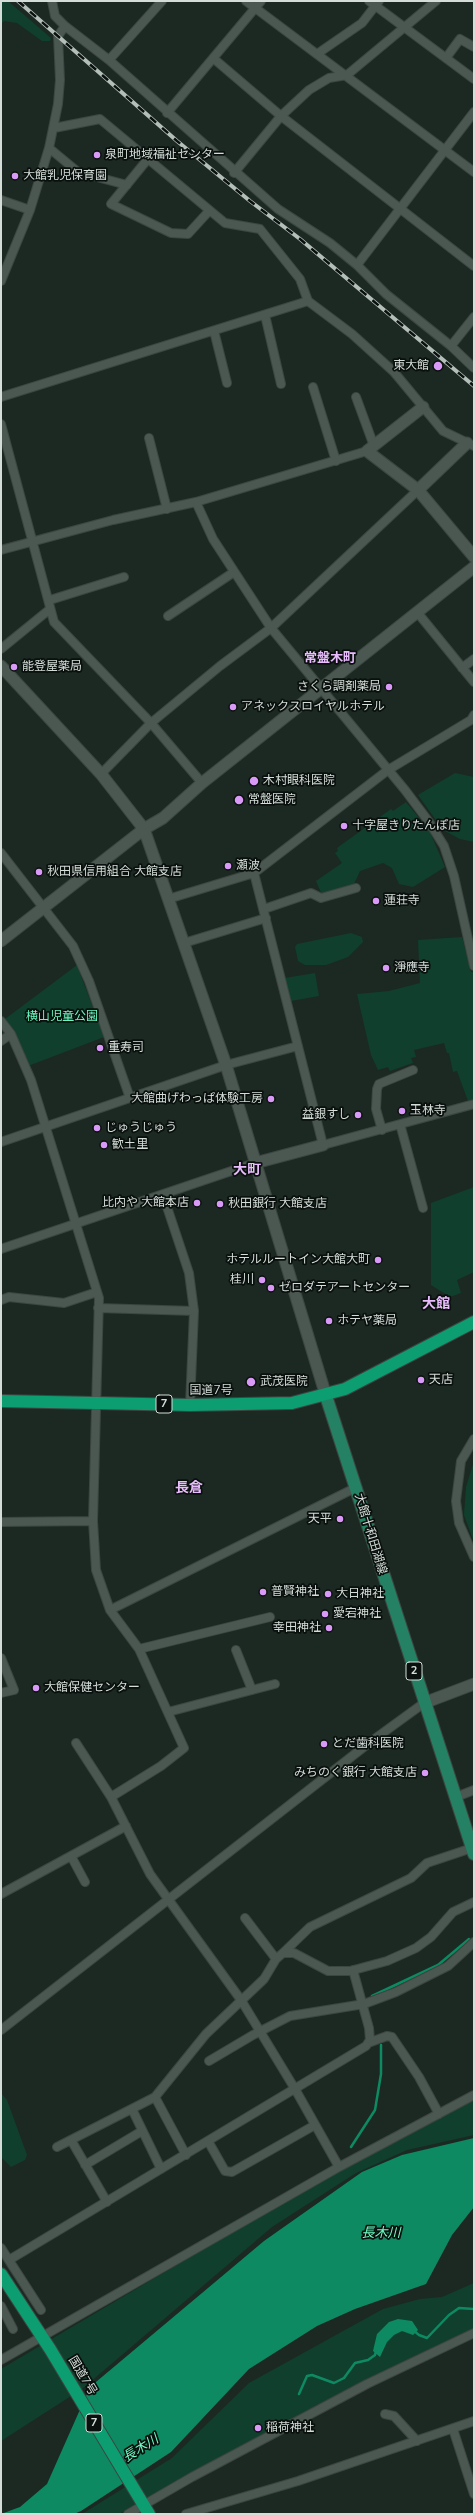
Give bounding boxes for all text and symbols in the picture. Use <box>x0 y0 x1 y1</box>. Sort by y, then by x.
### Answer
place label: 泉町地域福祉センター <box>105 148 225 162</box>
marker: 泉町地域福祉センター <box>92 150 102 160</box>
place label: 大館乳児保育園 <box>23 169 107 183</box>
marker: 大館乳児保育園 <box>10 171 20 181</box>
place label: 東大館 <box>393 359 429 373</box>
marker: 東大館 <box>432 360 444 372</box>
district label: 常盤木町 <box>304 651 356 667</box>
place label: 能登屋薬局 <box>22 660 82 674</box>
marker: 能登屋薬局 <box>9 662 19 672</box>
place label: さくら調剤薬局 <box>297 680 381 694</box>
marker: さくら調剤薬局 <box>384 682 394 692</box>
place label: アネックスロイヤルホテル <box>241 700 385 714</box>
marker: アネックスロイヤルホテル <box>228 702 238 712</box>
place label: 木村眼科医院 <box>263 774 335 788</box>
marker: 木村眼科医院 <box>248 775 260 787</box>
place label: 常盤医院 <box>248 793 296 807</box>
marker: 常盤医院 <box>233 794 245 806</box>
place label: 十字屋きりたんぽ店 <box>352 819 460 833</box>
marker: 十字屋きりたんぽ店 <box>339 821 349 831</box>
place label: 瀬波 <box>236 859 260 873</box>
marker: 瀬波 <box>223 861 233 871</box>
place label: 秋田県信用組合 大館支店 <box>47 865 182 879</box>
marker: 秋田県信用組合 大館支店 <box>34 867 44 877</box>
place label: 蓮荘寺 <box>384 894 420 908</box>
marker: 蓮荘寺 <box>371 896 381 906</box>
place label: 淨應寺 <box>394 961 430 975</box>
marker: 淨應寺 <box>381 963 391 973</box>
park label: 横山児童公園 <box>26 1010 98 1024</box>
place label: 重寿司 <box>108 1041 144 1055</box>
marker: 重寿司 <box>95 1043 105 1053</box>
place label: 大館曲げわっぱ体験工房 <box>131 1092 263 1106</box>
marker: 大館曲げわっぱ体験工房 <box>266 1094 276 1104</box>
place label: 玉林寺 <box>410 1104 446 1118</box>
marker: 玉林寺 <box>397 1106 407 1116</box>
place label: 益銀すし <box>302 1108 350 1122</box>
marker: 益銀すし <box>353 1110 363 1120</box>
place label: じゅうじゅう <box>105 1121 177 1135</box>
marker: じゅうじゅう <box>92 1123 102 1133</box>
place label: 歓土里 <box>112 1138 148 1152</box>
marker: 歓土里 <box>99 1140 109 1150</box>
district label: 大町 <box>233 1163 261 1179</box>
place label: 比内や 大館本店 <box>102 1196 189 1210</box>
place label: 秋田銀行 大館支店 <box>228 1197 327 1211</box>
marker: 比内や 大館本店 <box>192 1198 202 1208</box>
marker: 秋田銀行 大館支店 <box>215 1199 225 1209</box>
place label: ホテルルートイン大館大町 <box>226 1253 370 1267</box>
marker: ホテルルートイン大館大町 <box>373 1255 383 1265</box>
place label: 桂川 <box>230 1273 254 1287</box>
marker: 桂川 <box>257 1275 267 1285</box>
place label: ゼロダテアートセンター <box>279 1281 410 1295</box>
marker: ゼロダテアートセンター <box>266 1283 276 1293</box>
district label: 大館 <box>422 1297 450 1313</box>
place label: ホテヤ薬局 <box>337 1314 397 1328</box>
marker: ホテヤ薬局 <box>324 1316 334 1326</box>
place label: 天店 <box>429 1373 453 1387</box>
place label: 武茂医院 <box>260 1375 308 1389</box>
marker: 天店 <box>416 1375 426 1385</box>
marker: 武茂医院 <box>245 1376 257 1388</box>
street label: 国道7号 <box>189 1384 233 1398</box>
road number: 7 <box>156 1395 172 1413</box>
district label: 長倉 <box>175 1481 203 1497</box>
street label: 大館十和田湖線 <box>351 1492 389 1576</box>
place label: 天平 <box>308 1512 332 1526</box>
marker: 天平 <box>335 1514 345 1524</box>
place label: 普賢神社 <box>271 1585 319 1599</box>
marker: 普賢神社 <box>258 1587 268 1597</box>
place label: 大日神社 <box>336 1587 384 1601</box>
marker: 大日神社 <box>323 1589 333 1599</box>
place label: 愛宕神社 <box>333 1607 381 1621</box>
marker: 愛宕神社 <box>320 1609 330 1619</box>
place label: 幸田神社 <box>273 1621 321 1635</box>
marker: 幸田神社 <box>324 1623 334 1633</box>
road number: 2 <box>406 1662 422 1680</box>
place label: 大館保健センター <box>44 1681 140 1695</box>
marker: 大館保健センター <box>31 1683 41 1693</box>
place label: とだ歯科医院 <box>332 1737 404 1751</box>
marker: とだ歯科医院 <box>319 1739 329 1749</box>
place label: みちのく銀行 大館支店 <box>294 1766 417 1780</box>
marker: みちのく銀行 大館支店 <box>420 1768 430 1778</box>
water label: 長木川 <box>362 2226 400 2242</box>
street label: 国道7号 <box>65 2354 99 2398</box>
road number: 7 <box>86 2414 102 2432</box>
place label: 稲荷神社 <box>266 2421 314 2435</box>
marker: 稲荷神社 <box>253 2423 263 2433</box>
water label: 長木川 <box>120 2432 162 2466</box>

